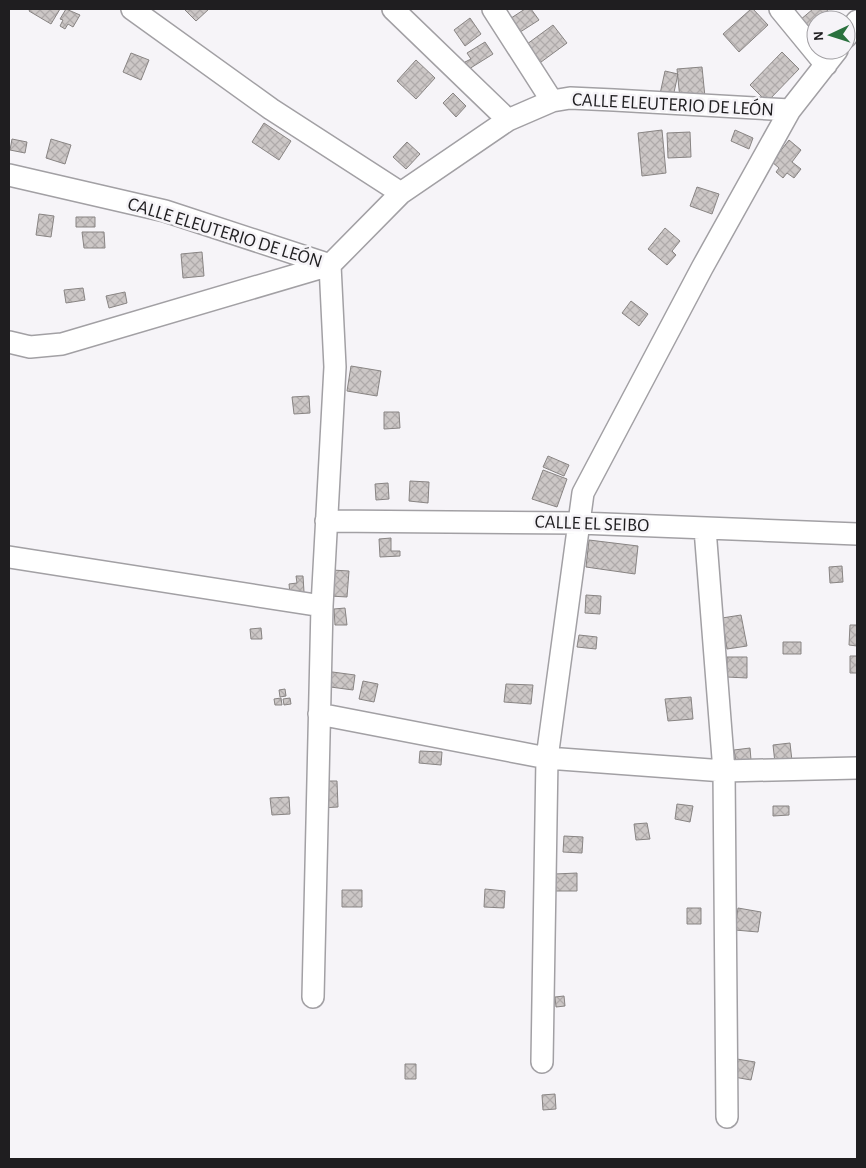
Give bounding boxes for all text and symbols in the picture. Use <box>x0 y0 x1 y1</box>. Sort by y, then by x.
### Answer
north arrow <box>806 10 856 60</box>
text: N <box>812 30 826 41</box>
street label: CALLE ELEUTERIO DE LEÓN <box>571 88 775 120</box>
street label: CALLE ELEUTERIO DE LEÓN <box>125 192 325 272</box>
street label: CALLE EL SEIBO <box>534 513 650 535</box>

